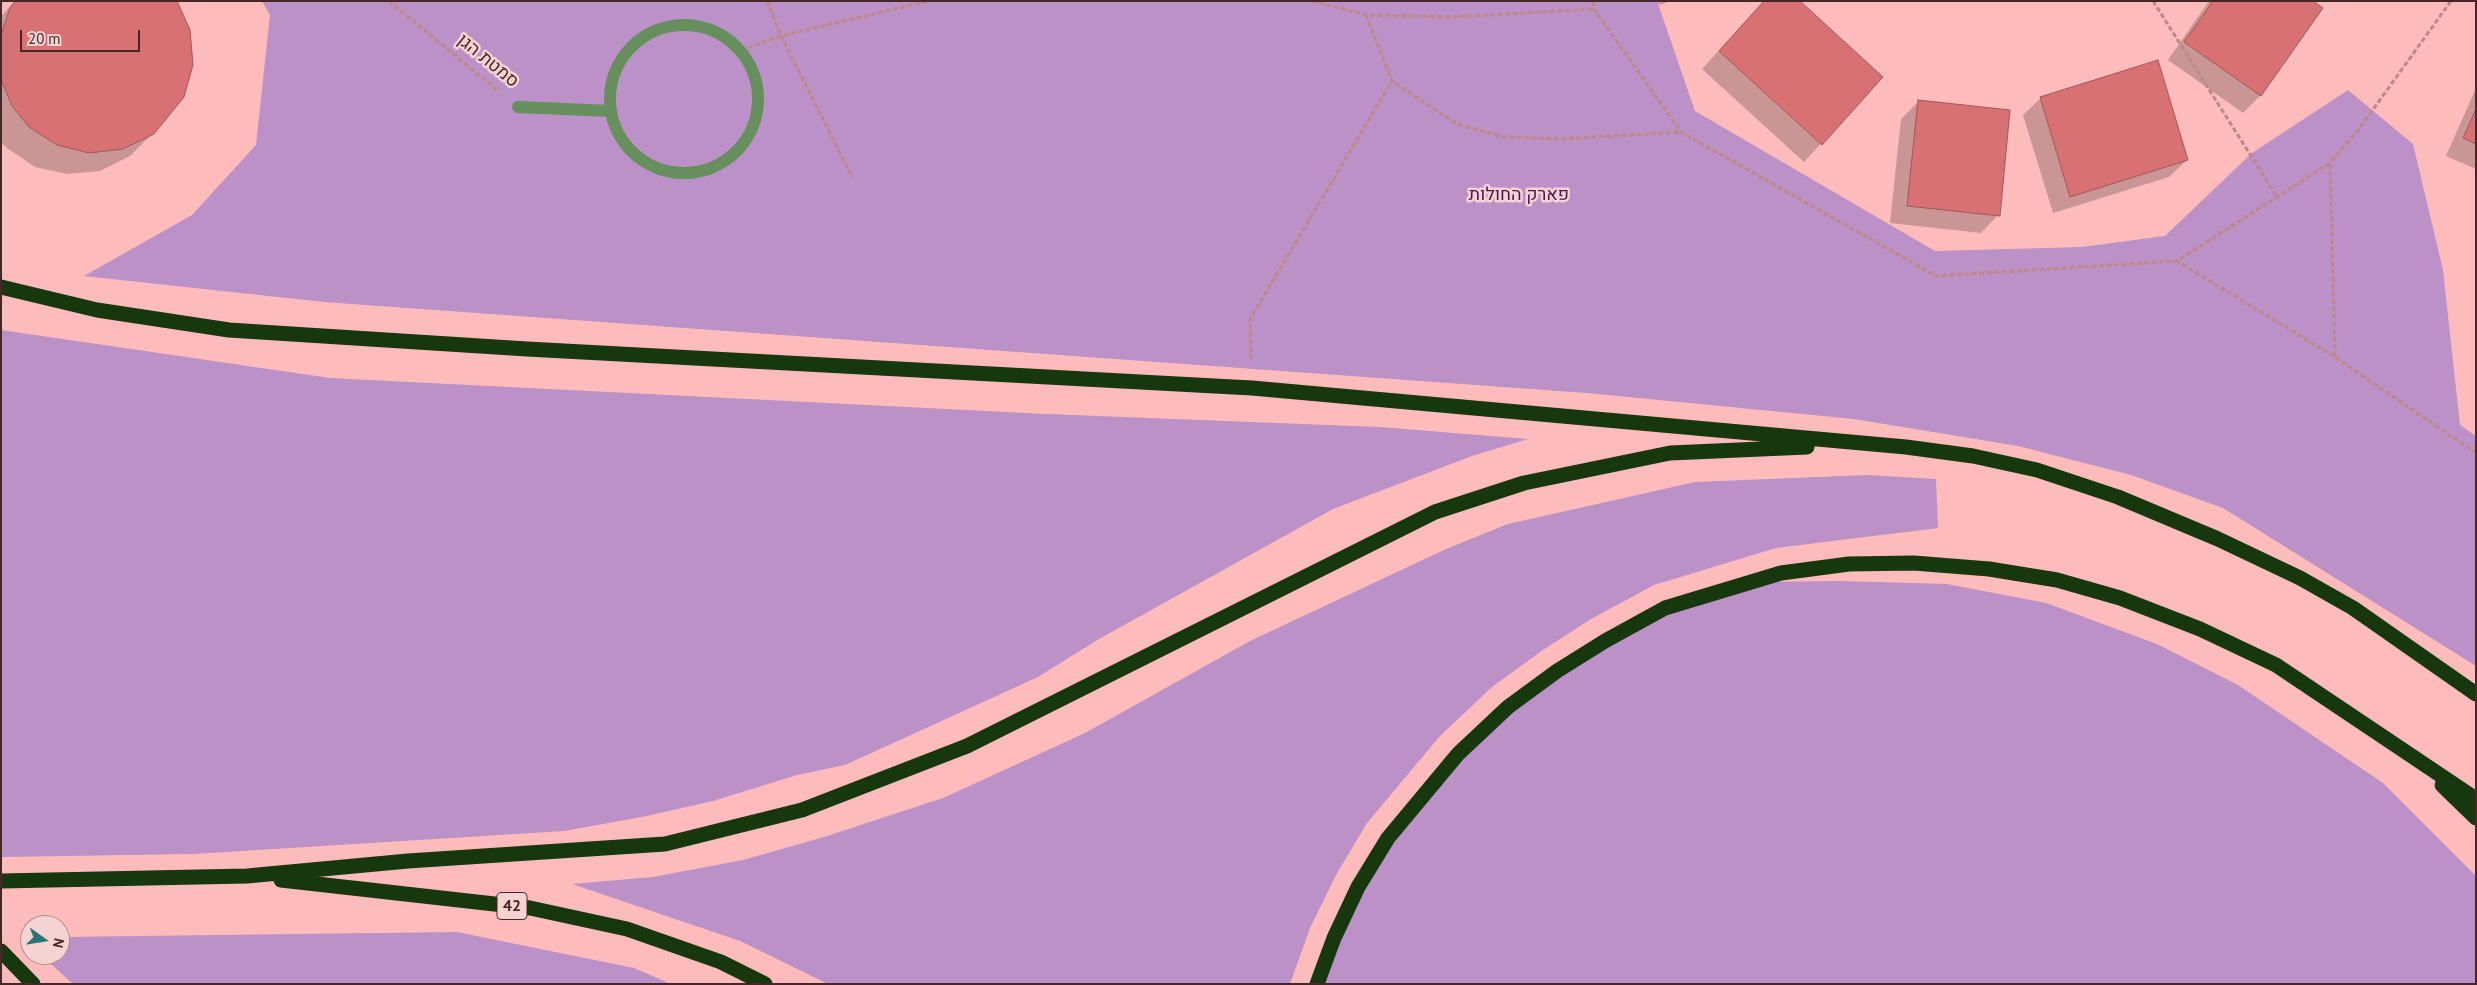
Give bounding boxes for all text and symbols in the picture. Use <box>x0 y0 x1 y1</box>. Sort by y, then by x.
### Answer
scale bar <box>22 20 142 52</box>
text: 20 m <box>28 29 61 48</box>
street label: סמטת הגן <box>453 30 523 92</box>
park label: פארק החולות <box>1469 184 1569 206</box>
road number: 42 <box>497 892 527 919</box>
north arrow <box>20 915 70 965</box>
text: N <box>49 937 68 950</box>

